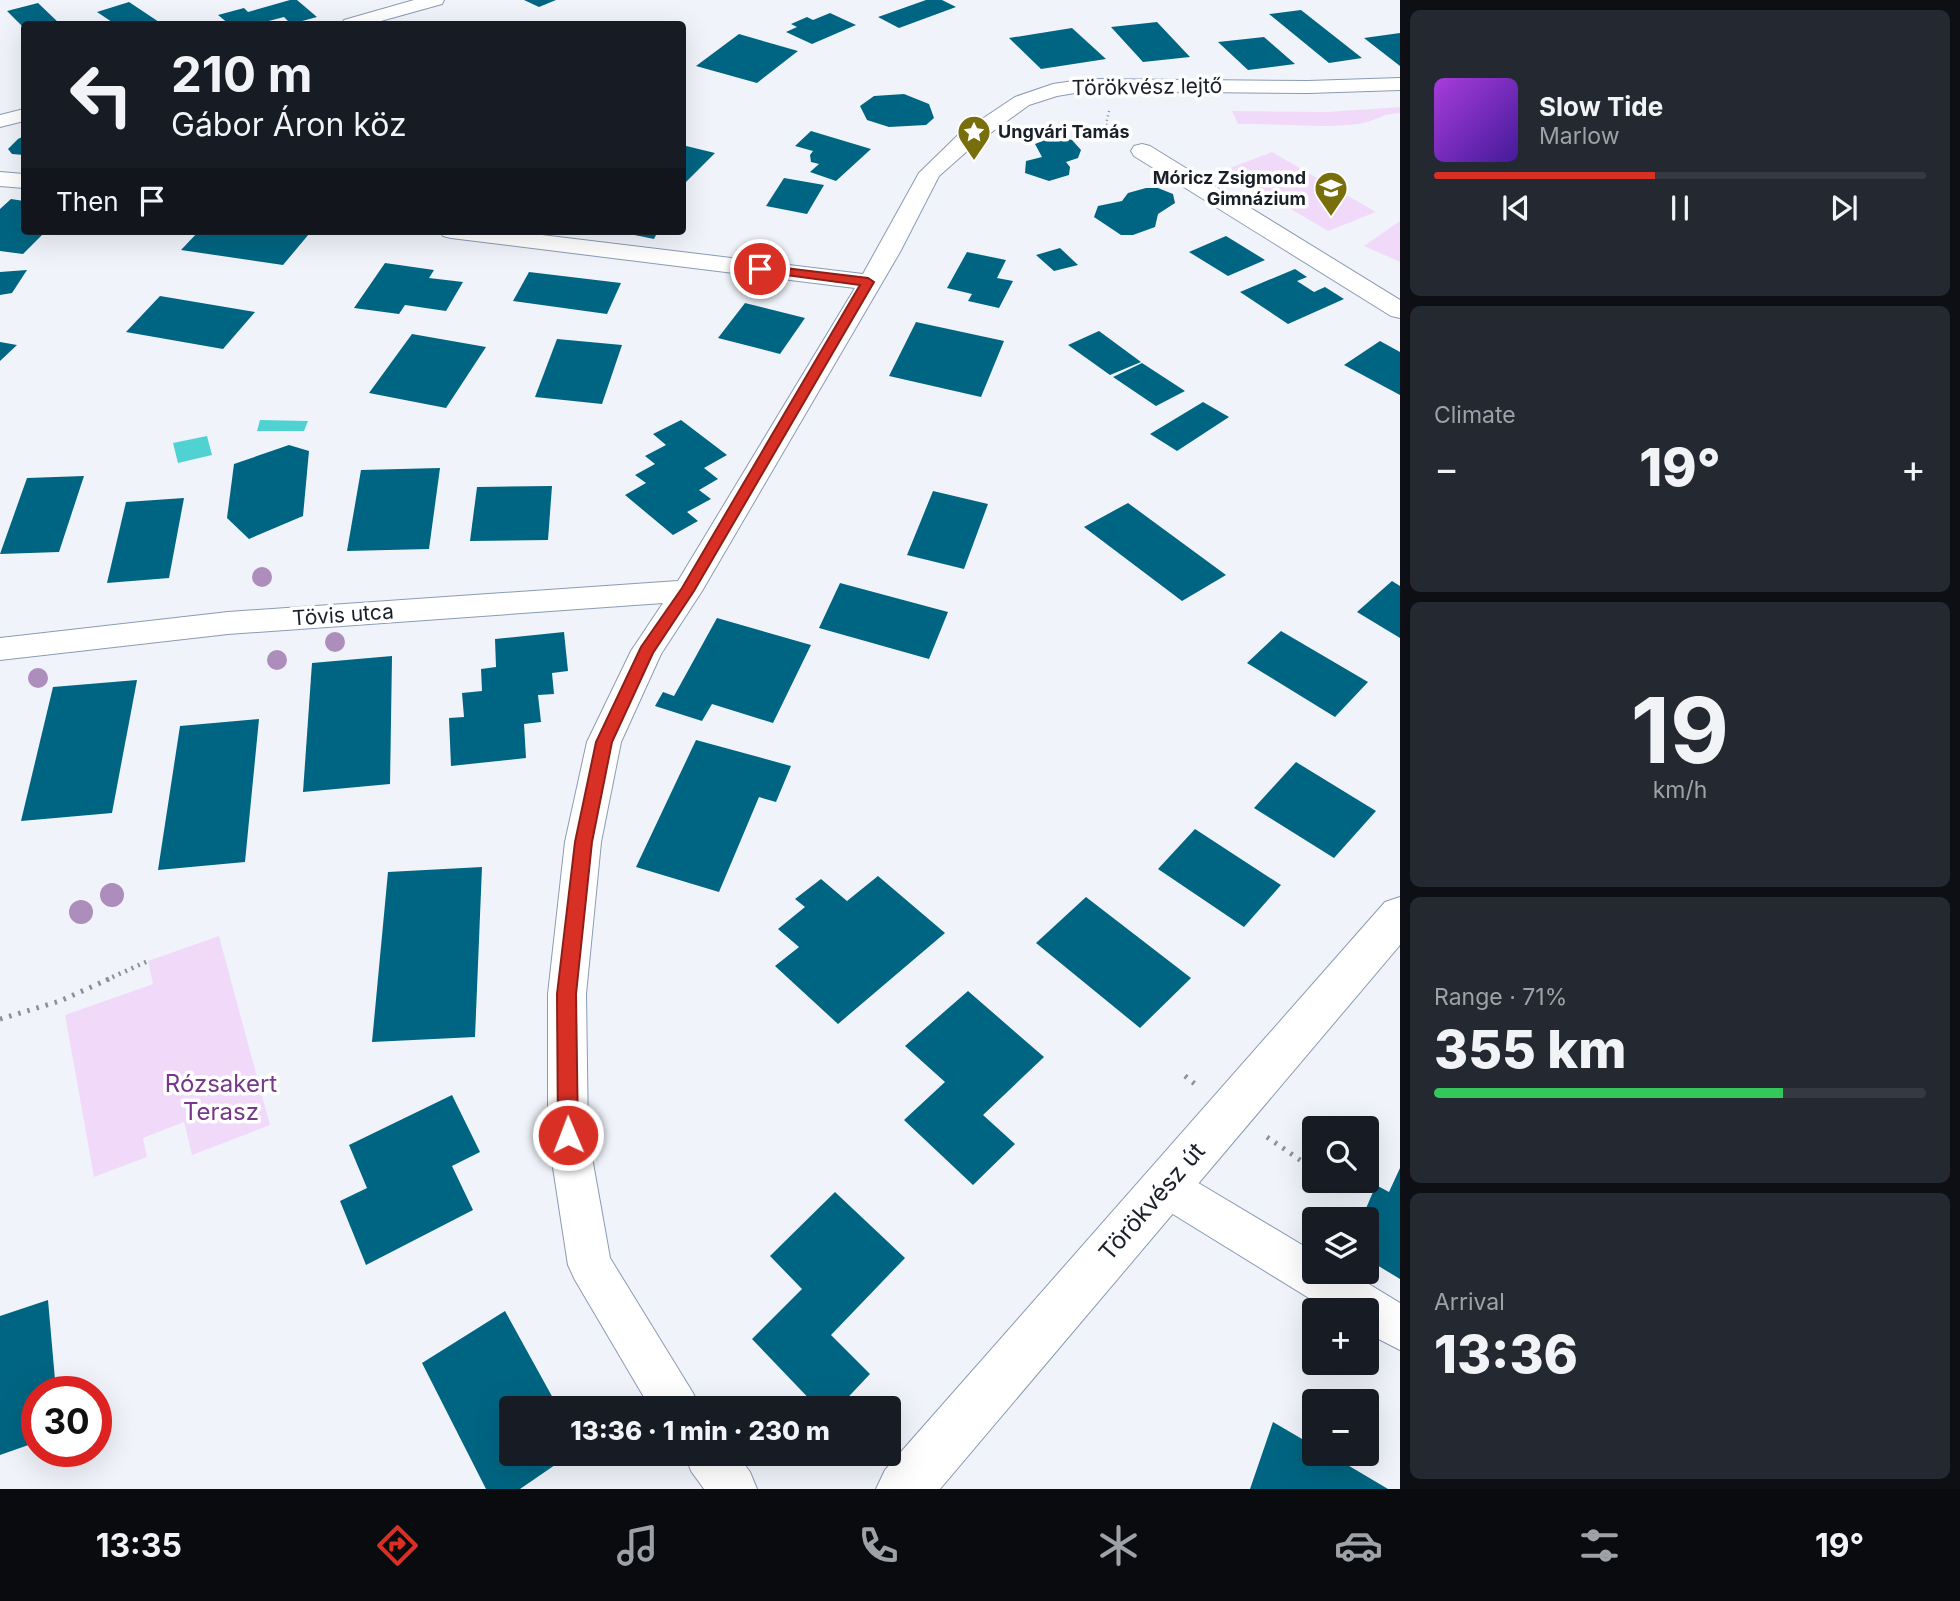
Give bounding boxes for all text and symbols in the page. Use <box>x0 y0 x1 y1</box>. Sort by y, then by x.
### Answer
text: 210 m <box>171 45 312 104</box>
icon: left <box>56 49 147 140</box>
street label: Törökvész lejtő <box>1071 73 1223 100</box>
text: Slow Tide <box>1539 91 1663 122</box>
text: Gábor Áron köz <box>171 105 407 144</box>
place icon: Ungvári Tamás <box>955 113 993 162</box>
place label: Ungvári Tamás <box>998 121 1130 142</box>
text: Marlow <box>1539 122 1619 150</box>
place label: Móricz Zsigmond Gimnázium <box>1153 167 1306 209</box>
school or university icon: Móricz Zsigmond Gimnázium <box>1312 169 1350 218</box>
icon: arrive <box>133 182 171 220</box>
text: Then <box>56 186 119 217</box>
icon: previous <box>1497 189 1535 227</box>
icon: pause <box>1661 189 1699 227</box>
icon: next <box>1825 189 1863 227</box>
pin <box>730 239 790 299</box>
icon: arrive <box>741 250 779 288</box>
text: Climate <box>1434 401 1516 429</box>
text: 19° <box>1639 436 1721 499</box>
text: − <box>1434 445 1459 491</box>
text: + <box>1901 445 1926 491</box>
street label: Tövis utca <box>291 598 395 631</box>
text: 19 <box>1631 675 1729 785</box>
text: km/h <box>1653 776 1707 804</box>
text: Range · 71% <box>1434 983 1567 1011</box>
text: 355 km <box>1434 1018 1626 1081</box>
park label: Rózsakert Terasz <box>165 1069 277 1126</box>
position arrow <box>531 1098 605 1172</box>
map controls <box>1302 1116 1379 1466</box>
button: search <box>1302 1116 1379 1193</box>
street label: Törökvész út <box>1093 1137 1211 1267</box>
button: layers <box>1302 1207 1379 1284</box>
text: Arrival <box>1434 1288 1505 1316</box>
button: + <box>1302 1298 1379 1375</box>
text: 13:36 <box>1434 1323 1578 1386</box>
speed limit sign: 30 <box>21 1376 112 1467</box>
button: − <box>1302 1389 1379 1466</box>
text: 13:36 · 1 min · 230 m <box>570 1415 830 1446</box>
icon: directions <box>373 1521 422 1570</box>
icon: music <box>613 1521 662 1570</box>
icon: phone <box>854 1521 903 1570</box>
icon: climate <box>1094 1521 1143 1570</box>
icon: car <box>1334 1521 1383 1570</box>
icon: filters <box>1575 1521 1624 1570</box>
text: 13:35 <box>96 1526 182 1565</box>
text: 19° <box>1815 1526 1864 1565</box>

